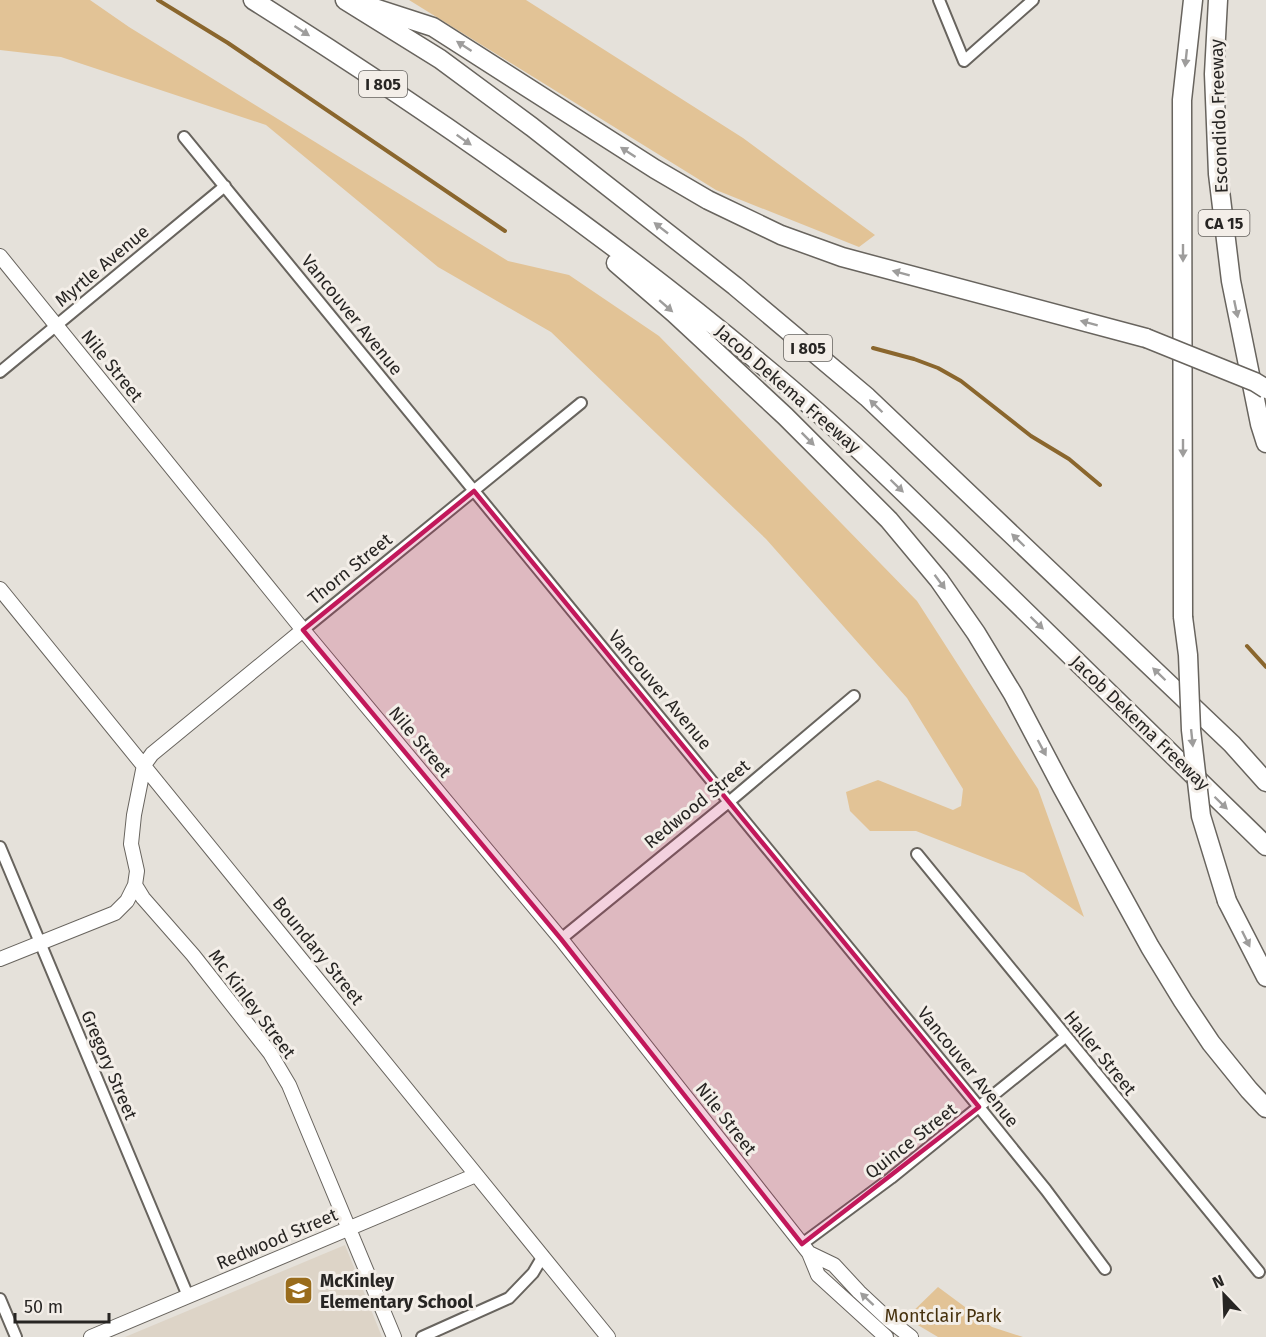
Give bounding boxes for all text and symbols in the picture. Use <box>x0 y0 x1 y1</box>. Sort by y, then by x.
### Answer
one-way arrow <box>294 26 311 37</box>
street label: Escondido Freeway <box>1205 38 1233 194</box>
one-way arrow <box>456 41 472 52</box>
one-way arrow <box>1182 49 1191 68</box>
road number: I 805 <box>359 71 407 97</box>
one-way arrow <box>456 134 472 146</box>
one-way arrow <box>620 146 636 157</box>
road number: CA 15 <box>1198 210 1250 236</box>
street label: Myrtle Avenue <box>51 220 153 312</box>
one-way arrow <box>653 222 669 235</box>
one-way arrow <box>1178 243 1188 262</box>
street label: Vancouver Avenue <box>297 250 407 380</box>
one-way arrow <box>891 268 909 277</box>
one-way arrow <box>658 299 673 312</box>
one-way arrow <box>1232 300 1241 319</box>
one-way arrow <box>1080 318 1098 328</box>
street label: Jacob Dekema Freeway <box>711 320 865 458</box>
street label: Nile Street <box>76 326 148 407</box>
road number: I 805 <box>784 335 832 361</box>
one-way arrow <box>870 399 884 413</box>
one-way arrow <box>800 432 814 446</box>
one-way arrow <box>1178 438 1188 457</box>
one-way arrow <box>890 479 904 493</box>
street label: Thorn Street <box>304 528 397 609</box>
one-way arrow <box>1010 533 1025 547</box>
one-way arrow <box>934 574 946 590</box>
one-way arrow <box>1029 615 1043 629</box>
street label: Vancouver Avenue <box>604 626 716 754</box>
street label: Jacob Dekema Freeway <box>1066 651 1214 795</box>
one-way arrow <box>1152 668 1166 682</box>
street label: Nile Street <box>384 702 456 782</box>
one-way arrow <box>1187 729 1197 748</box>
one-way arrow <box>1037 740 1047 757</box>
street label: Redwood Street <box>640 754 755 853</box>
one-way arrow <box>1214 795 1228 809</box>
street label: Boundary Street <box>268 893 369 1010</box>
one-way arrow <box>1242 931 1251 948</box>
street label: Mc Kinley Street <box>204 945 300 1063</box>
street label: Vancouver Avenue <box>913 1002 1023 1132</box>
street label: Haller Street <box>1059 1006 1141 1100</box>
street label: Gregory Street <box>76 1007 142 1123</box>
street label: Nile Street <box>691 1078 761 1160</box>
street label: Quince Street <box>861 1098 962 1184</box>
street label: Redwood Street <box>213 1203 341 1274</box>
north arrow <box>1194 1265 1254 1325</box>
place label: McKinley Elementary School <box>320 1270 474 1313</box>
text: N <box>1210 1271 1227 1292</box>
school or university icon: McKinley Elementary School <box>283 1275 315 1307</box>
scale bar <box>15 1286 110 1324</box>
one-way arrow <box>859 1292 874 1306</box>
text: 50 m <box>24 1296 63 1318</box>
park label: Montclair Park <box>884 1305 1002 1327</box>

